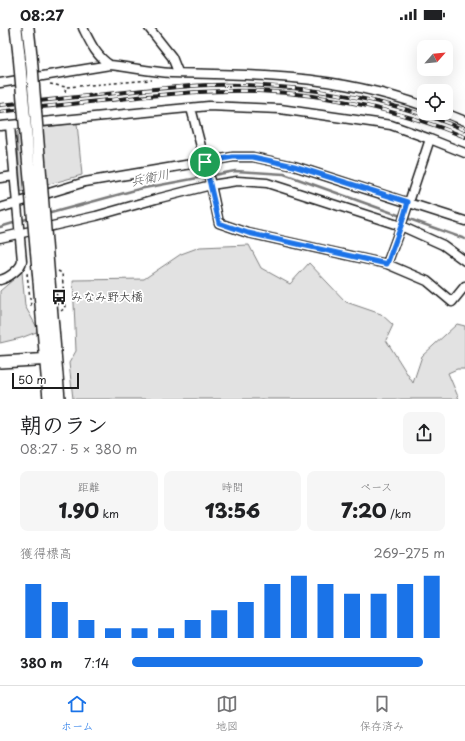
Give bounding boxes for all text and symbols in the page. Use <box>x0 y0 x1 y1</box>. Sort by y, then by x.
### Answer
text: 08:27 <box>20 3 64 26</box>
north arrow <box>417 40 453 76</box>
map controls <box>417 40 453 120</box>
button: locate <box>417 84 453 120</box>
pin <box>188 145 222 179</box>
icon: arrive <box>194 151 216 173</box>
water label: 兵衛川 <box>129 163 171 190</box>
place label: みなみ野大橋 <box>71 287 143 305</box>
bus stop icon: みなみ野大橋 <box>50 288 68 306</box>
scale bar <box>12 371 79 390</box>
text: 50 m <box>18 371 47 388</box>
text: 朝のラン <box>20 407 108 440</box>
button: share <box>403 412 445 454</box>
text: 08:27 · 5 × 380 m <box>20 439 137 458</box>
text: 距離 <box>78 478 100 495</box>
text: 時間 <box>221 478 243 495</box>
text: ペース <box>360 478 392 495</box>
text: 1.90 <box>59 495 99 525</box>
text: 13:56 <box>205 495 260 525</box>
text: 7:20 <box>341 495 387 525</box>
text: km <box>99 505 119 522</box>
text: /km <box>387 505 411 522</box>
text: 獲得標高 <box>20 543 72 562</box>
text: 269–275 m <box>374 543 445 562</box>
text: 380 m <box>20 653 62 672</box>
text: 7:14 <box>84 653 109 672</box>
tab: ホーム <box>61 693 94 734</box>
tab: 地図 <box>216 693 238 734</box>
tab: 保存済み <box>360 693 404 734</box>

